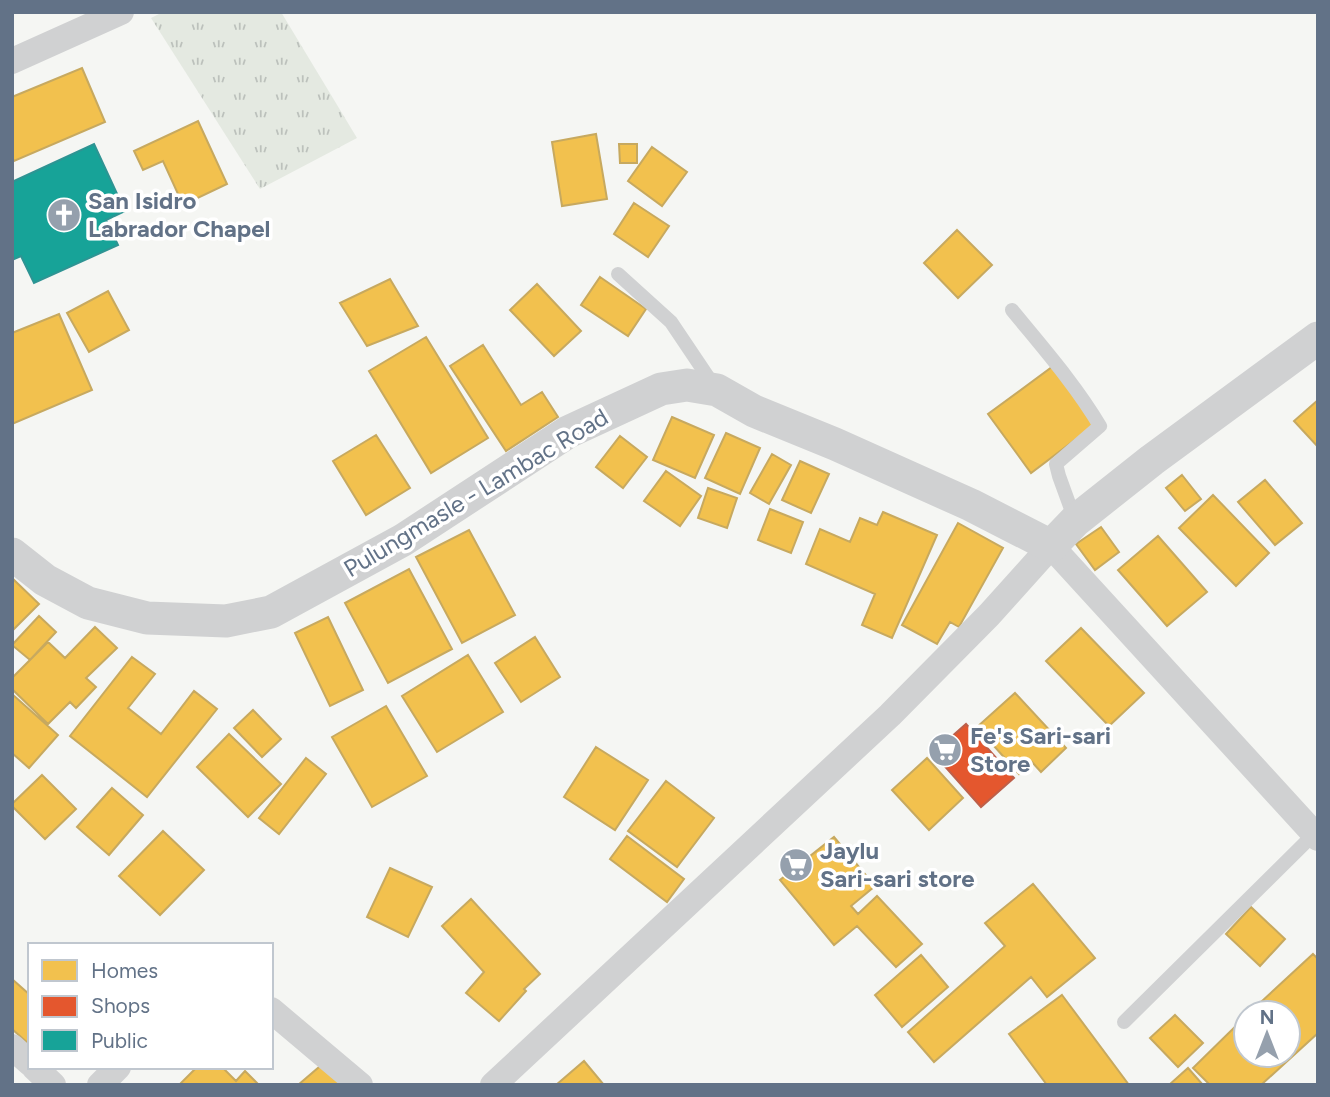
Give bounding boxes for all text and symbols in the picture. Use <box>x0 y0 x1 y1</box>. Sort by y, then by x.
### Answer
place label: San Isidro Labrador Chapel <box>88 186 270 243</box>
church icon: San Isidro Labrador Chapel <box>45 196 83 234</box>
street label: Pulungmasle - Lambac Road <box>338 402 613 583</box>
place label: Fe's Sari-sari Store <box>970 721 1111 778</box>
supermarket icon: Fe's Sari-sari Store <box>926 731 964 769</box>
place label: Jaylu Sari-sari store <box>820 836 975 893</box>
supermarket icon: Jaylu Sari-sari store <box>777 846 815 884</box>
legend <box>28 943 273 1069</box>
text: Homes <box>91 958 158 983</box>
text: Shops <box>91 993 150 1018</box>
north arrow <box>1232 999 1302 1069</box>
text: N <box>1260 1006 1274 1029</box>
text: Public <box>91 1028 148 1053</box>

